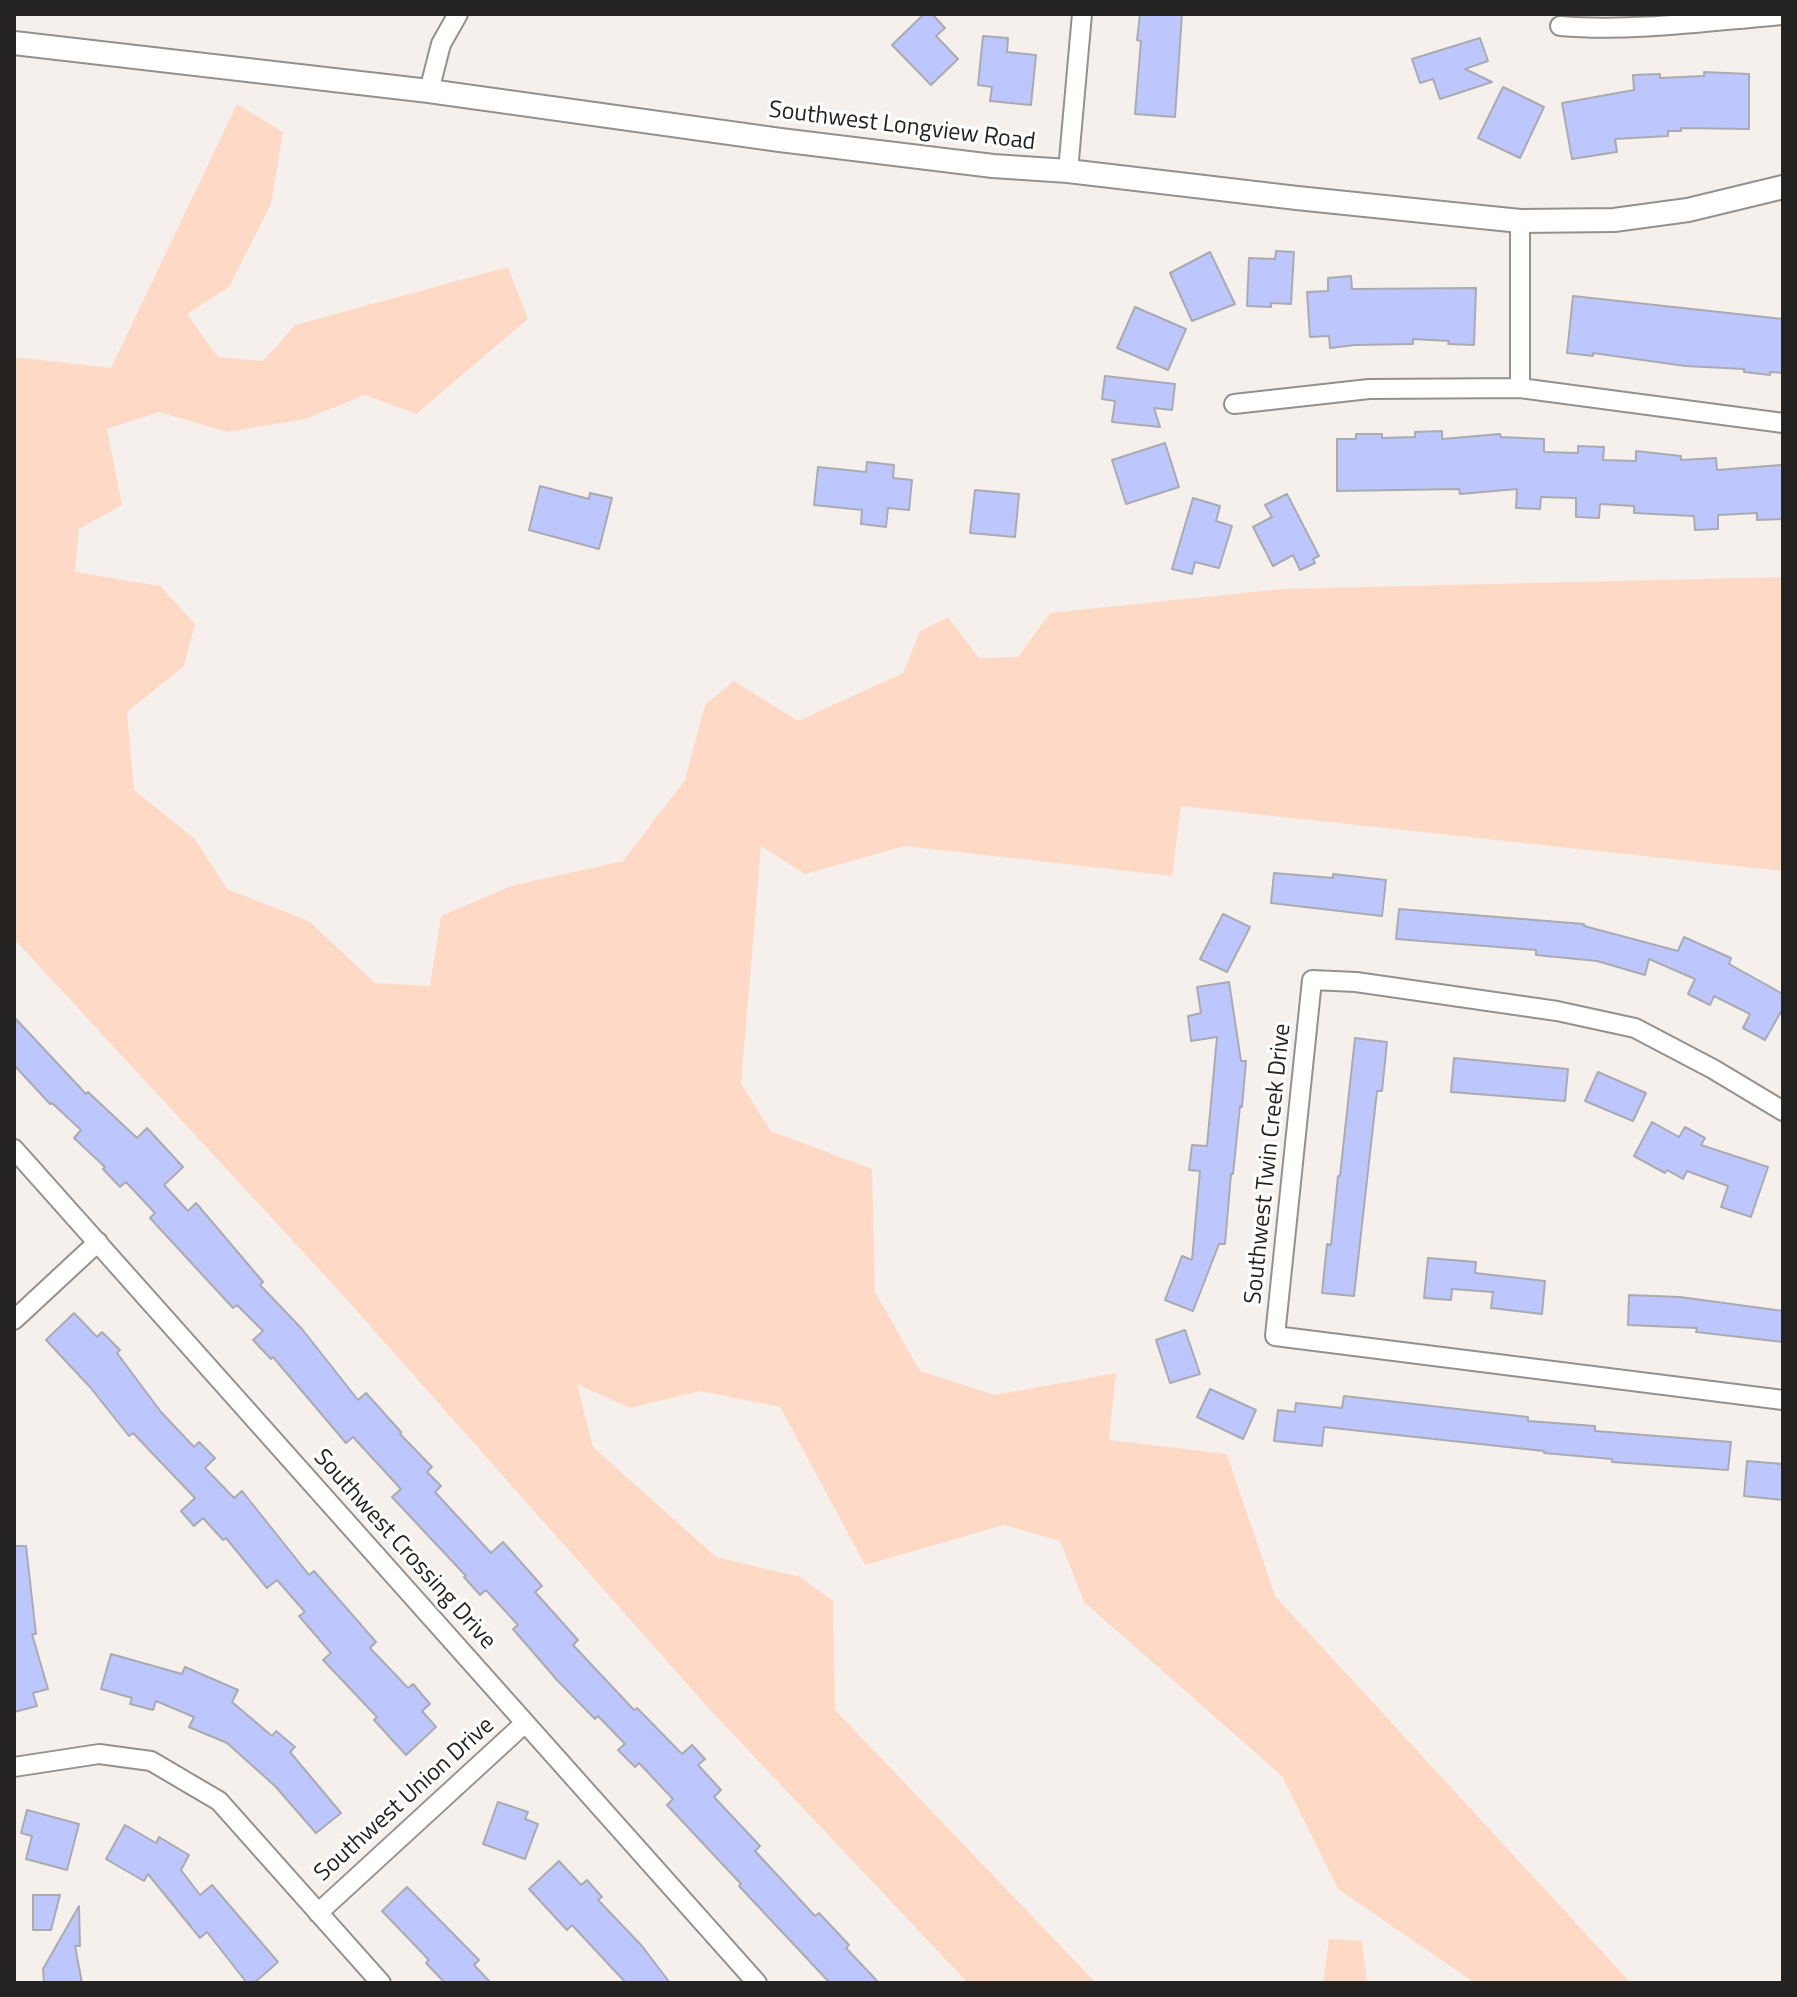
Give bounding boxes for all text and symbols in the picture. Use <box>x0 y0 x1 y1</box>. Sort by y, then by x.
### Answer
street label: Southwest Longview Road <box>767 96 1037 158</box>
street label: Southwest Twin Creek Drive <box>1240 1022 1298 1306</box>
street label: Southwest Crossing Drive <box>307 1444 501 1656</box>
street label: Southwest Union Drive <box>309 1712 501 1888</box>

